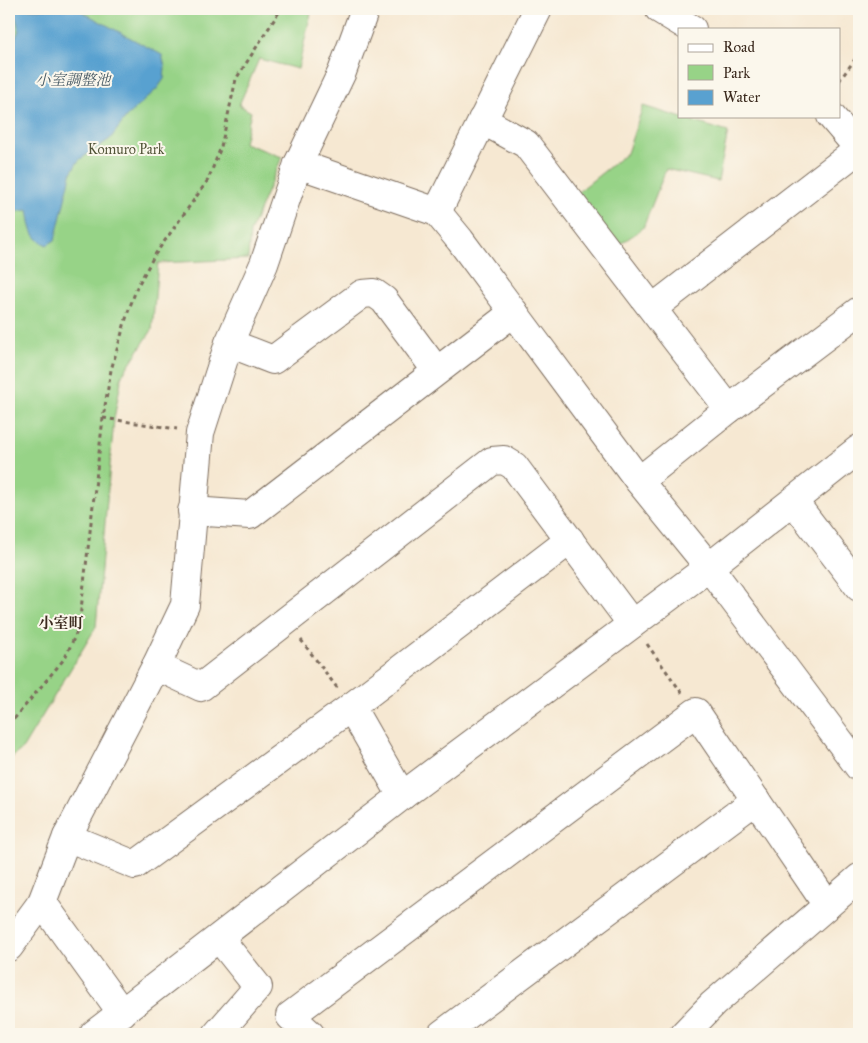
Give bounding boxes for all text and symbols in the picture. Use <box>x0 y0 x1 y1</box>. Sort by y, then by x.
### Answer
legend <box>678 28 840 118</box>
text: Road <box>723 38 755 56</box>
text: Park <box>723 64 750 82</box>
water label: 小室調整池 <box>35 71 112 89</box>
text: Water <box>723 88 760 106</box>
park label: Komuro Park <box>88 141 165 158</box>
district label: 小室町 <box>38 614 84 632</box>

